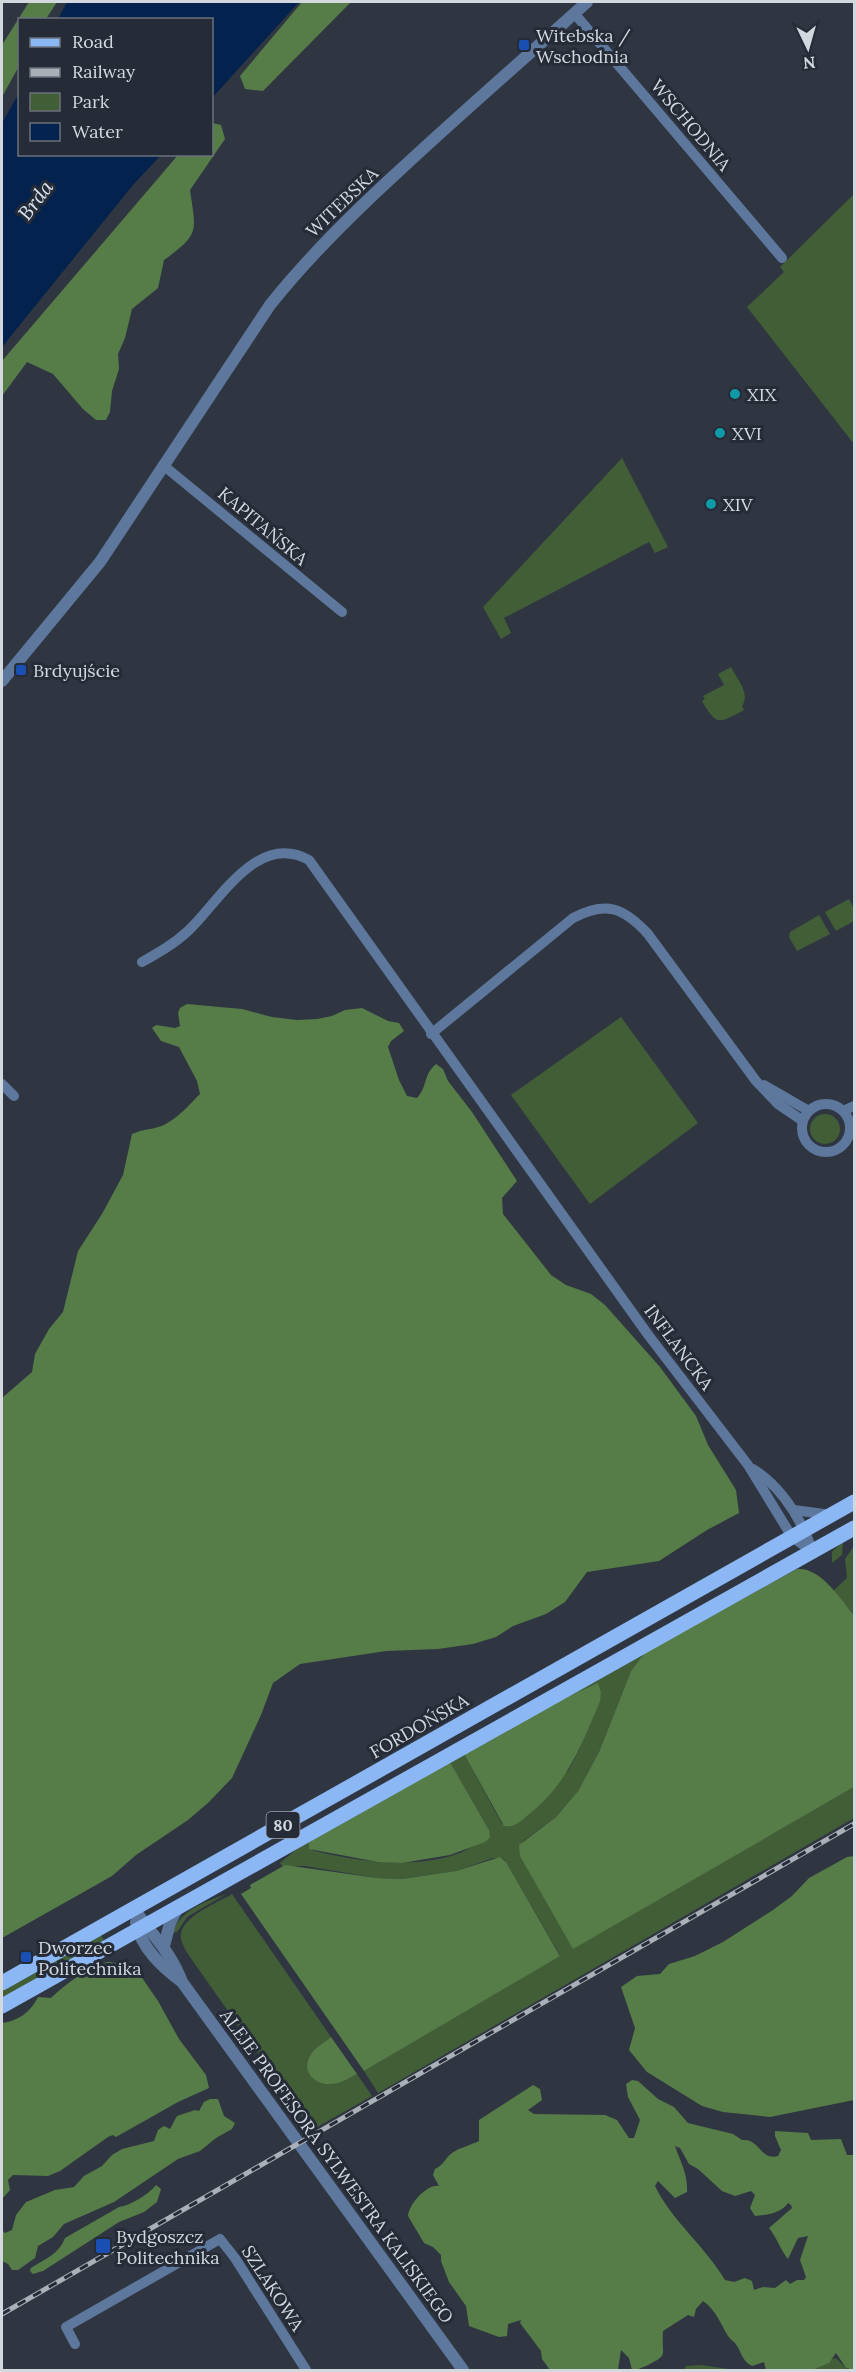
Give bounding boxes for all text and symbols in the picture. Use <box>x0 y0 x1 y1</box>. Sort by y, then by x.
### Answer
legend <box>18 18 213 156</box>
north arrow <box>778 18 838 78</box>
place label: Witebska / Wschodnia <box>536 24 631 68</box>
text: Road <box>72 30 114 53</box>
marker: Witebska / Wschodnia <box>517 38 531 52</box>
text: N <box>802 52 816 73</box>
text: Railway <box>72 60 136 83</box>
street label: WSCHODNIA <box>646 74 737 176</box>
text: Park <box>72 90 110 113</box>
text: Water <box>72 120 123 143</box>
street label: WITEBSKA <box>301 161 383 242</box>
water label: Brda <box>12 175 58 225</box>
place label: XIX <box>747 383 777 406</box>
marker: XIX <box>728 387 742 401</box>
place label: XVI <box>732 422 762 445</box>
marker: XVI <box>713 426 727 440</box>
street label: KAPITAŃSKA <box>213 482 313 571</box>
place label: XIV <box>723 493 754 516</box>
marker: XIV <box>704 497 718 511</box>
place label: Brdyujście <box>33 659 120 682</box>
marker: Brdyujście <box>14 663 28 677</box>
street label: INFLANCKA <box>639 1300 719 1395</box>
street label: FORDOŃSKA <box>366 1688 473 1764</box>
road number: 80 <box>266 1812 300 1838</box>
place label: Dworzec Politechnika <box>38 1936 141 1980</box>
marker: Dworzec Politechnika <box>19 1950 33 1964</box>
street label: ALEJE PROFESORA SYLWESTRA KALISKIEGO <box>215 2004 459 2328</box>
place label: Bydgoszcz Politechnika <box>116 2225 219 2269</box>
marker: Bydgoszcz Politechnika <box>94 2237 112 2255</box>
street label: SZLAKOWA <box>237 2241 310 2336</box>

